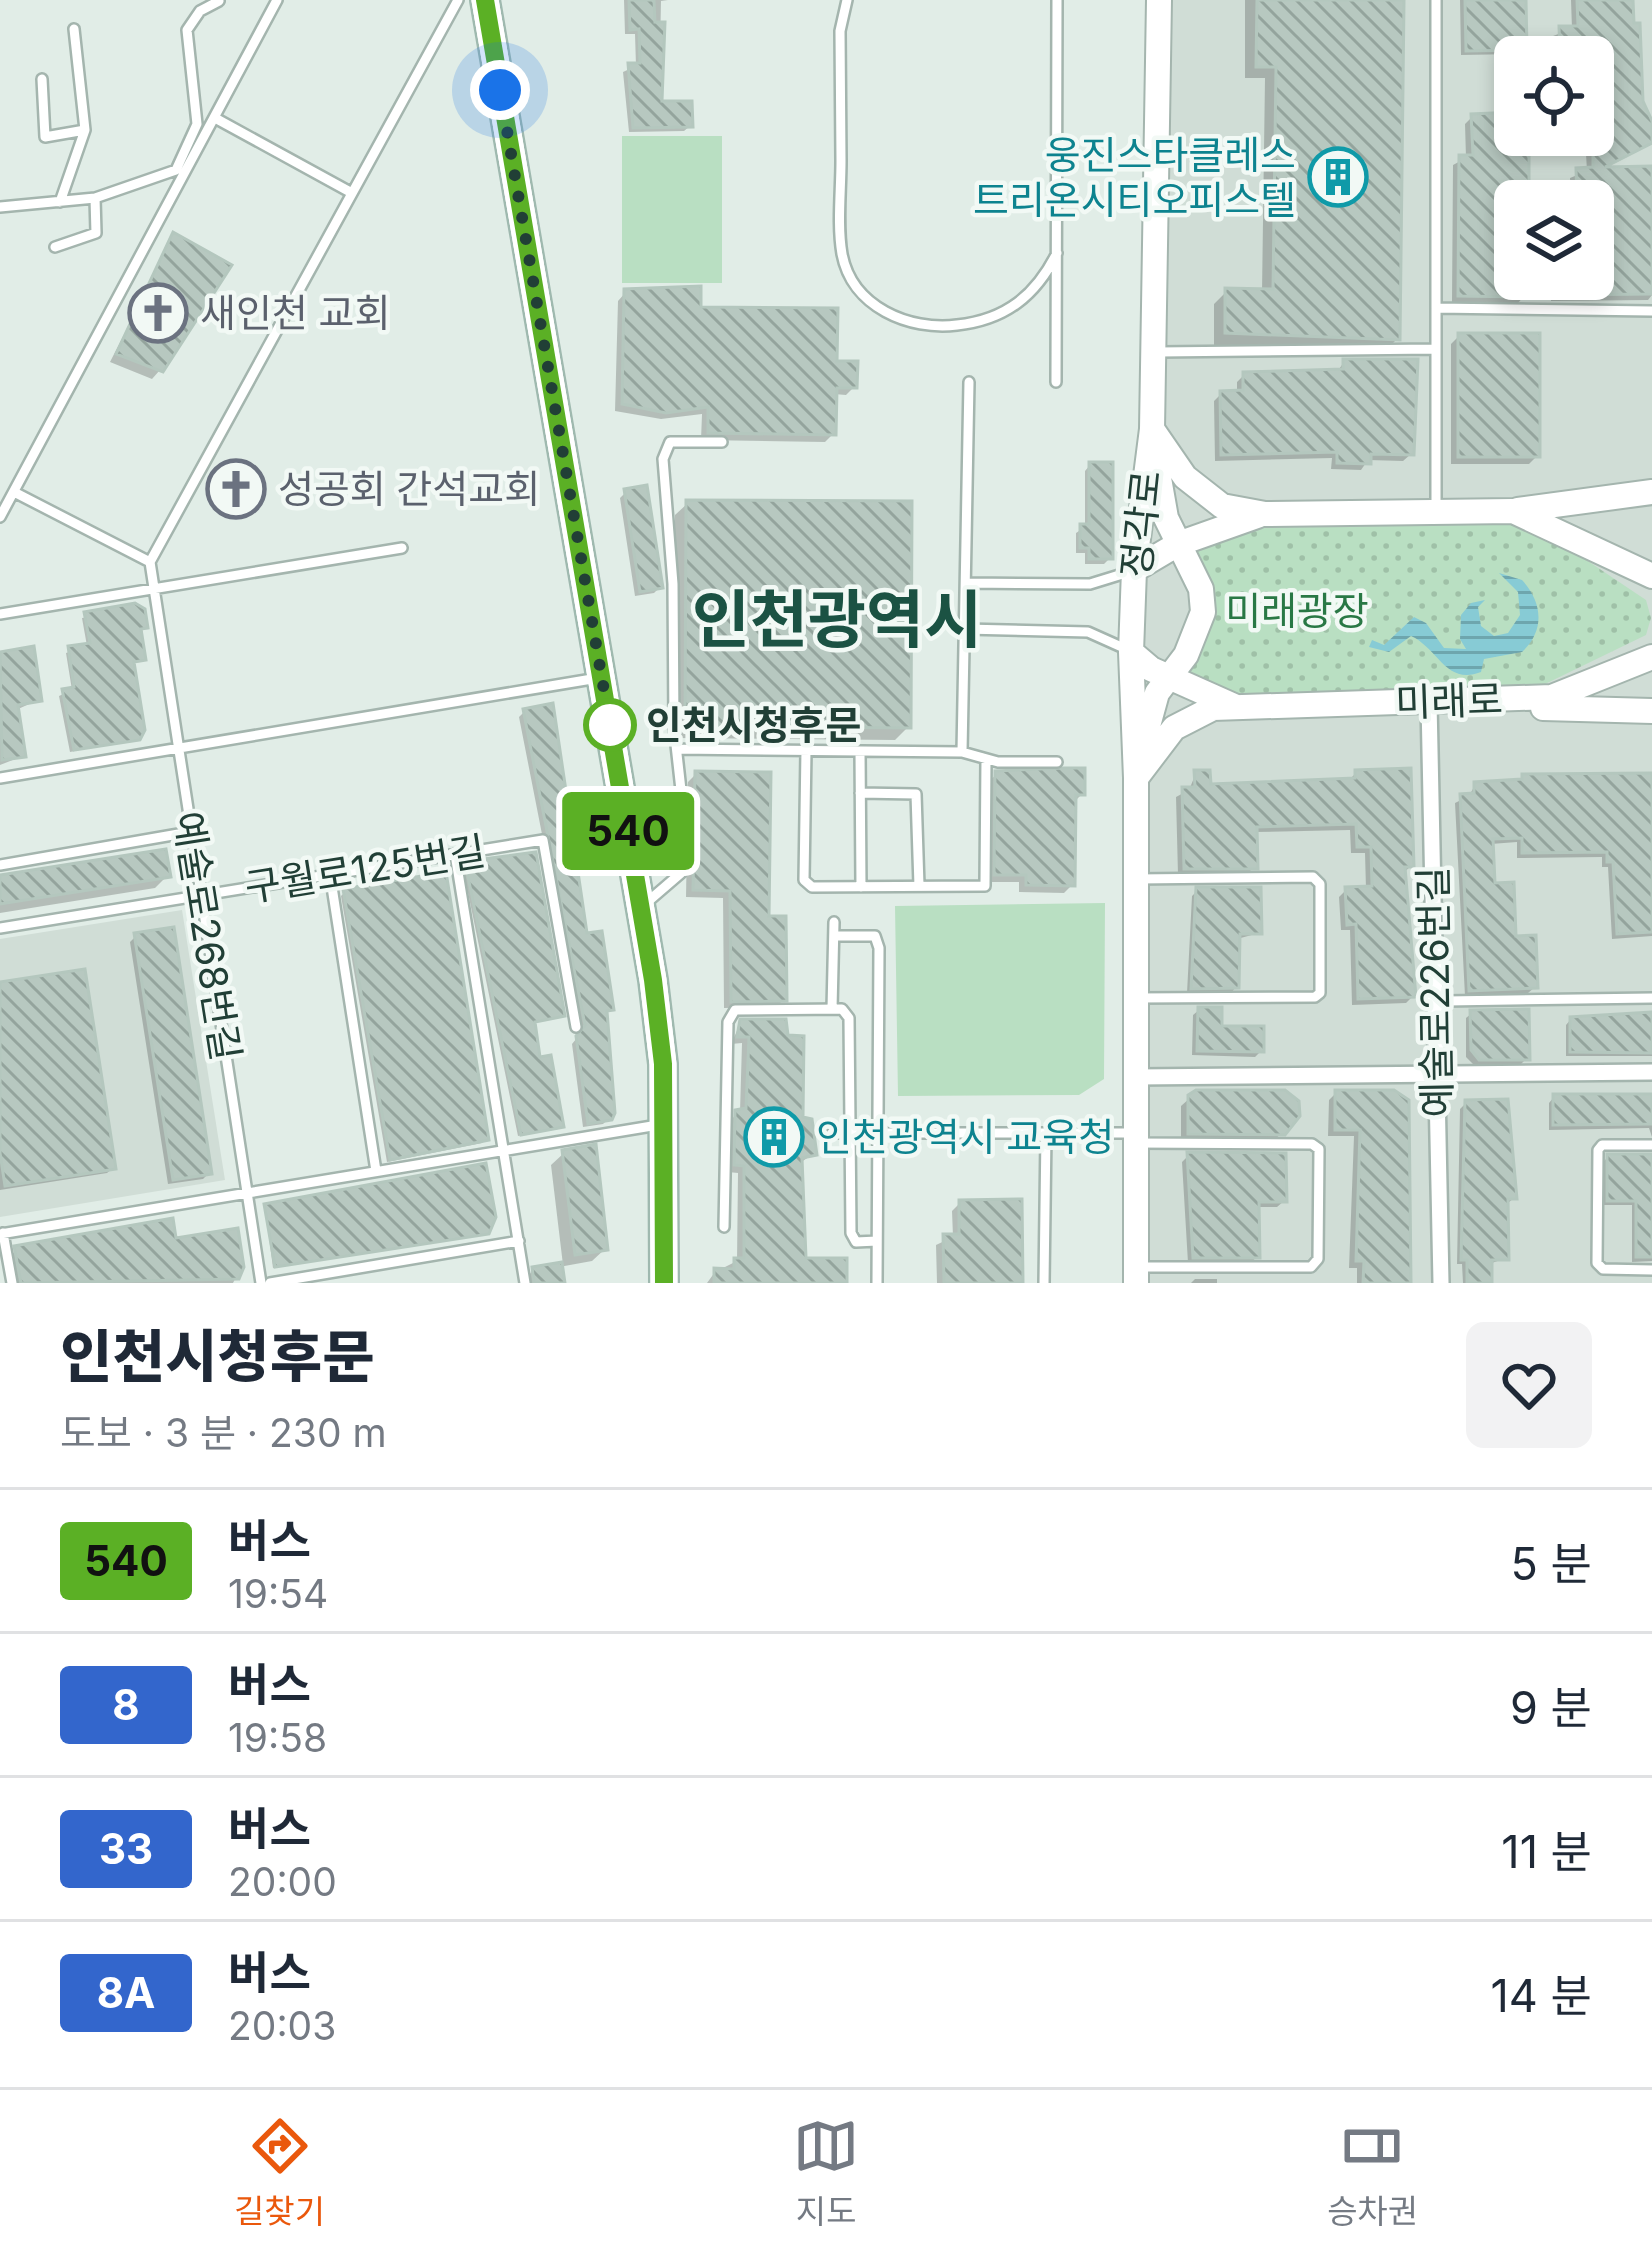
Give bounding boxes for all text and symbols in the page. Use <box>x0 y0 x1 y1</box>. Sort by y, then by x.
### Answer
map controls <box>1494 36 1614 300</box>
button: locate <box>1494 36 1614 156</box>
your location <box>470 60 530 120</box>
place label: 웅진스타클레스 트리온시티오피스텔 <box>973 131 1296 223</box>
building icon: 웅진스타클레스 트리온시티오피스텔 <box>1307 146 1369 208</box>
button: layers <box>1494 180 1614 300</box>
church icon: 새인천 교회 <box>127 282 189 344</box>
place label: 새인천 교회 <box>200 289 390 336</box>
church icon: 성공회 간석교회 <box>205 458 267 520</box>
place label: 성공회 간석교회 <box>278 465 540 512</box>
street label: 정각로 <box>1112 468 1169 580</box>
district label: 인천광역시 <box>692 581 982 657</box>
park label: 미래광장 <box>1225 587 1369 634</box>
street label: 미래로 <box>1394 675 1504 726</box>
marker: 인천시청후문 <box>585 700 635 750</box>
place label: 인천시청후문 <box>646 701 861 748</box>
line badge: 540 <box>559 792 697 870</box>
text: 540 <box>586 805 670 856</box>
street label: 예술로268번길 <box>165 808 250 1064</box>
street label: 구월로125번길 <box>241 826 488 911</box>
street label: 예술로226번길 <box>1409 866 1460 1118</box>
building icon: 인천광역시 교육청 <box>743 1106 805 1168</box>
place label: 인천광역시 교육청 <box>816 1113 1114 1160</box>
text: 인천시청후문 <box>60 1322 375 1391</box>
button: heart <box>1466 1322 1592 1448</box>
text: 도보 · 3 분 · 230 m <box>60 1409 387 1456</box>
text: 버스 <box>228 1513 311 1568</box>
text: 540 <box>84 1535 168 1586</box>
text: 5 분 <box>1511 1536 1592 1591</box>
text: 19:54 <box>228 1570 328 1617</box>
text: 버스 <box>228 1657 311 1712</box>
text: 8 <box>112 1679 140 1730</box>
text: 9 분 <box>1510 1680 1592 1735</box>
text: 19:58 <box>228 1714 327 1761</box>
text: 버스 <box>228 1801 311 1856</box>
text: 33 <box>99 1823 153 1874</box>
text: 11 분 <box>1501 1824 1592 1879</box>
text: 20:00 <box>228 1858 337 1905</box>
text: 버스 <box>228 1945 311 2000</box>
text: 8A <box>97 1967 155 2018</box>
text: 14 분 <box>1491 1968 1592 2023</box>
text: 20:03 <box>228 2002 336 2049</box>
tab: 길찾기 <box>234 2113 325 2233</box>
tab: 지도 <box>793 2113 859 2233</box>
tab: 승차권 <box>1327 2113 1418 2233</box>

